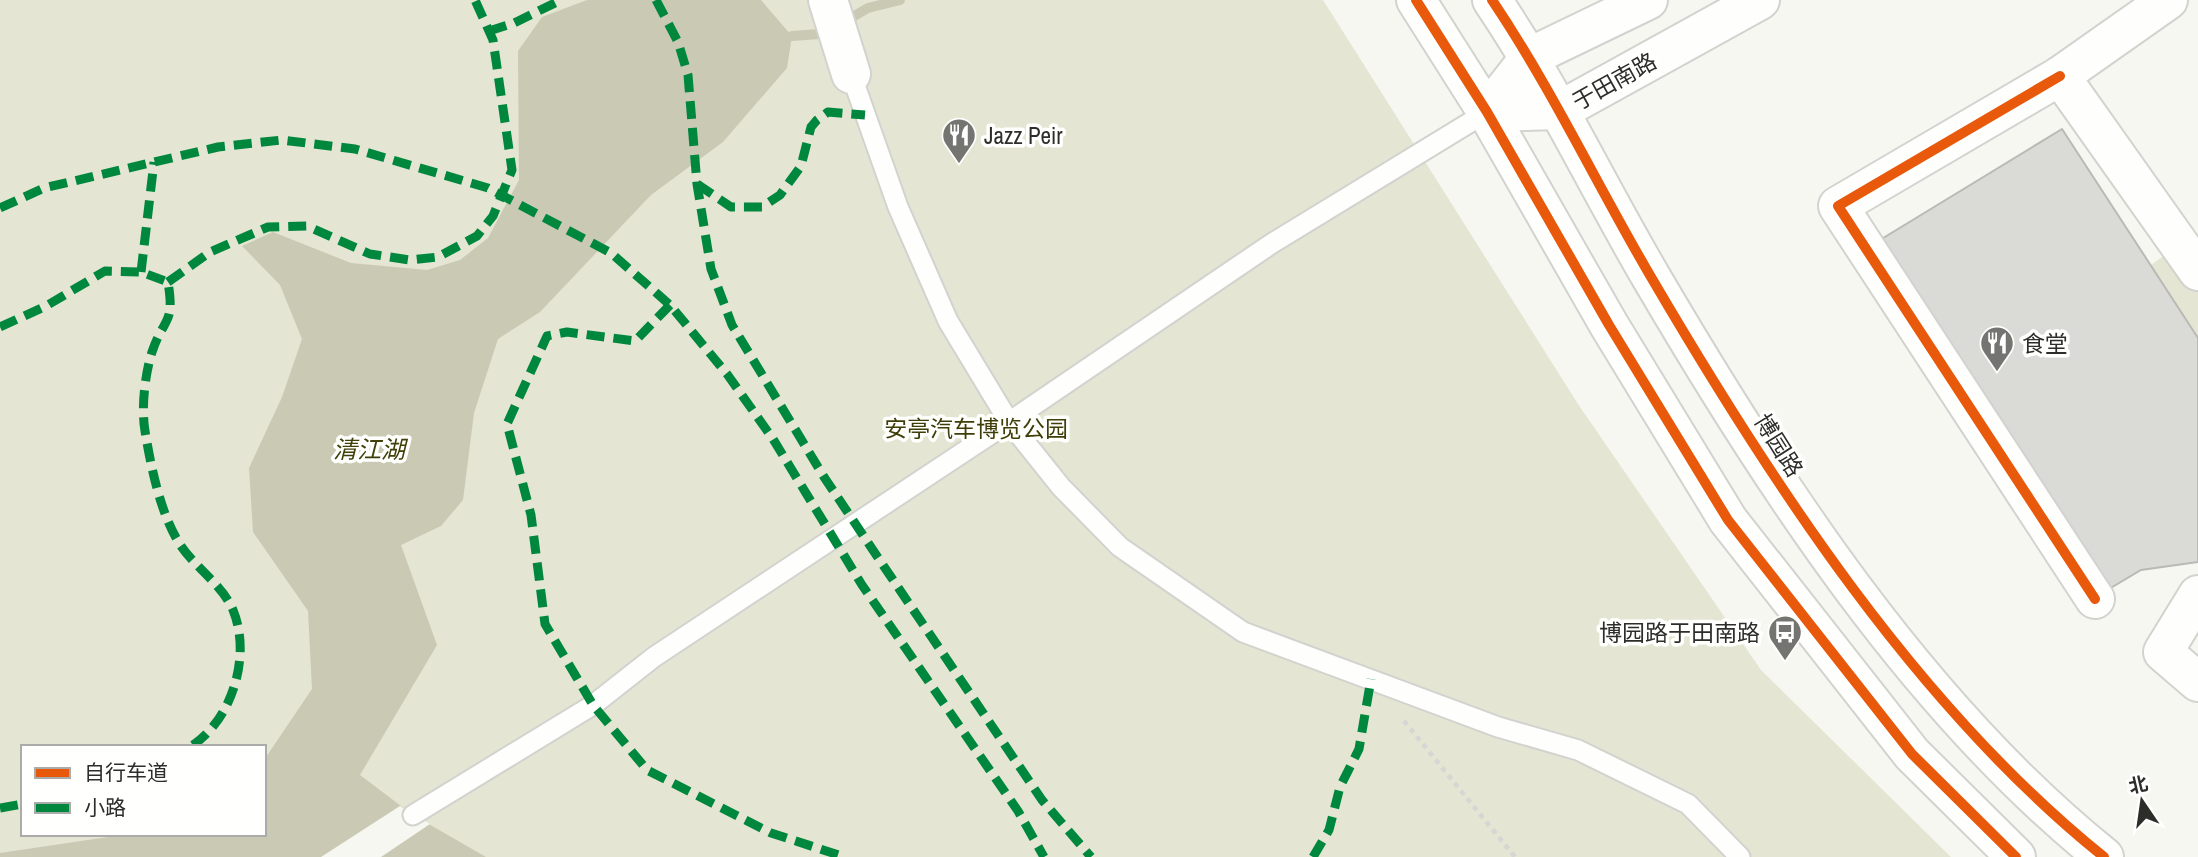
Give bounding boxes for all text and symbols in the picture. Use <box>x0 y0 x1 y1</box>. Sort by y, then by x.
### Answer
street label: 于田南路 <box>1566 45 1662 117</box>
restaurant icon: Jazz Peir <box>940 116 978 165</box>
place label: Jazz Peir <box>984 120 1063 151</box>
restaurant icon: 食堂 <box>1978 324 2016 373</box>
place label: 食堂 <box>2022 328 2068 359</box>
street label: 博园路 <box>1748 408 1810 482</box>
park label: 安亭汽车博览公园 <box>884 413 1068 444</box>
water label: 清江湖 <box>333 433 409 465</box>
bus stop icon: 博园路于田南路 <box>1766 613 1804 662</box>
place label: 博园路于田南路 <box>1599 617 1760 648</box>
legend <box>21 745 266 836</box>
text: 自行车道 <box>84 758 168 787</box>
north arrow <box>2107 766 2177 836</box>
text: 北 <box>2126 770 2150 799</box>
text: 小路 <box>84 793 126 822</box>

